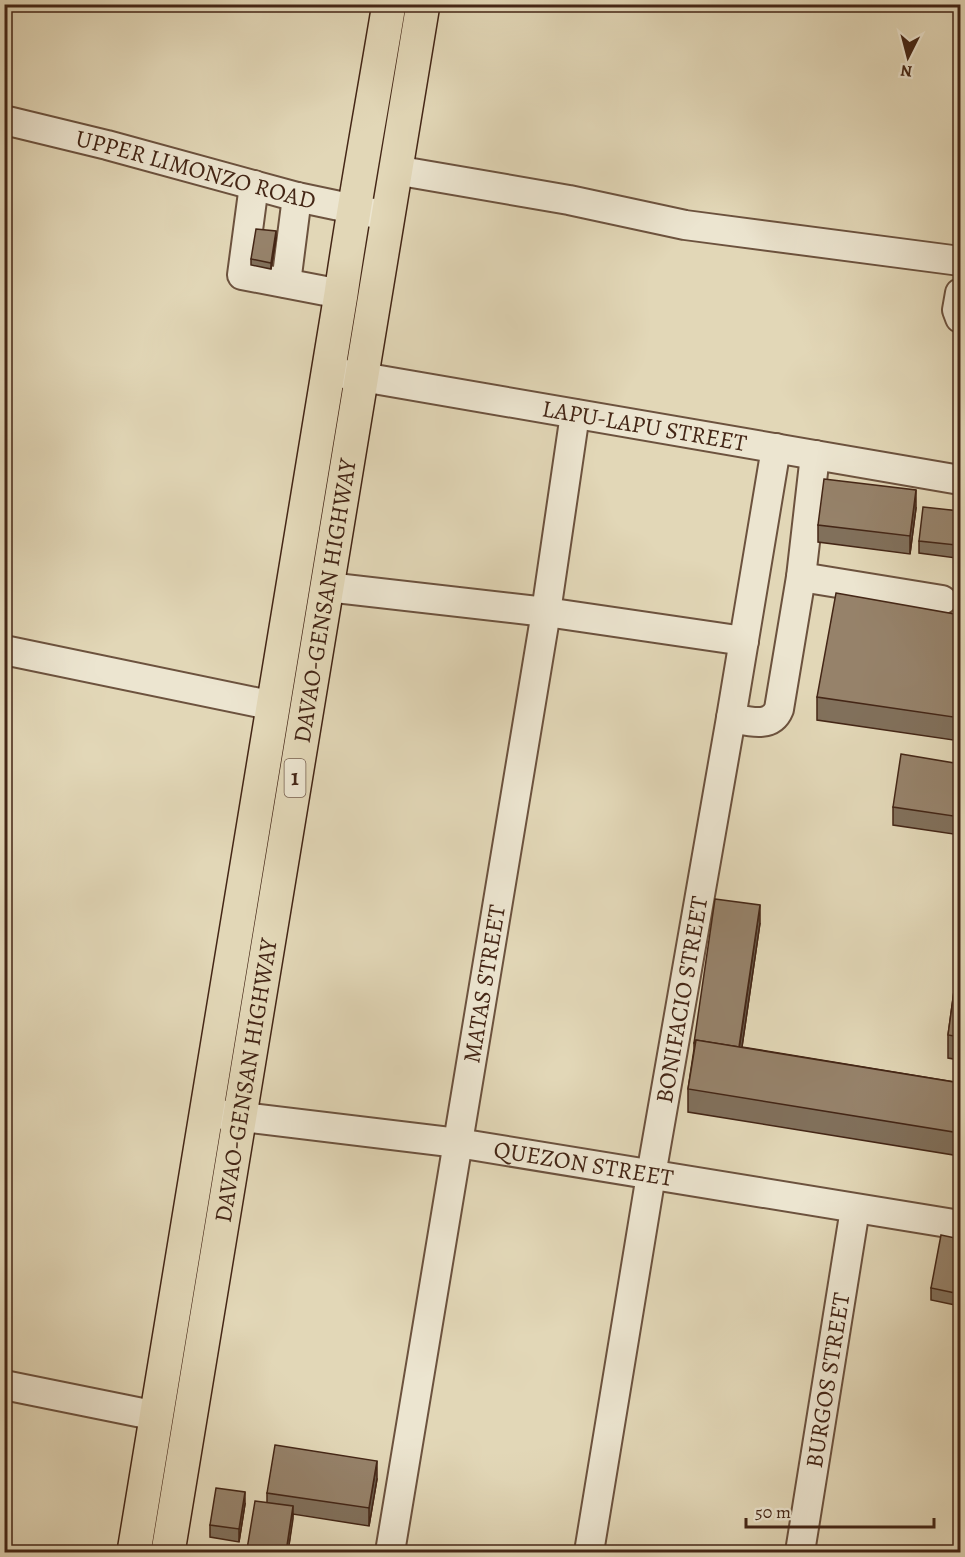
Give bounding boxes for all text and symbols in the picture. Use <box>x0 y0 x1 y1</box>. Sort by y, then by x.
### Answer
north arrow <box>878 27 938 87</box>
text: N <box>899 59 913 82</box>
street label: UPPER LIMONZO ROAD <box>72 122 319 217</box>
street label: LAPU-LAPU STREET <box>540 392 749 459</box>
street label: DAVAO-GENSAN HIGHWAY <box>286 455 364 745</box>
road number: 1 <box>284 759 306 797</box>
street label: BONIFACIO STREET <box>648 894 716 1106</box>
street label: MATAS STREET <box>455 902 513 1065</box>
street label: DAVAO-GENSAN HIGHWAY <box>207 935 285 1225</box>
street label: QUEZON STREET <box>491 1133 676 1194</box>
street label: BURGOS STREET <box>798 1290 857 1470</box>
scale bar <box>746 1491 934 1529</box>
text: 50 m <box>755 1500 791 1524</box>

